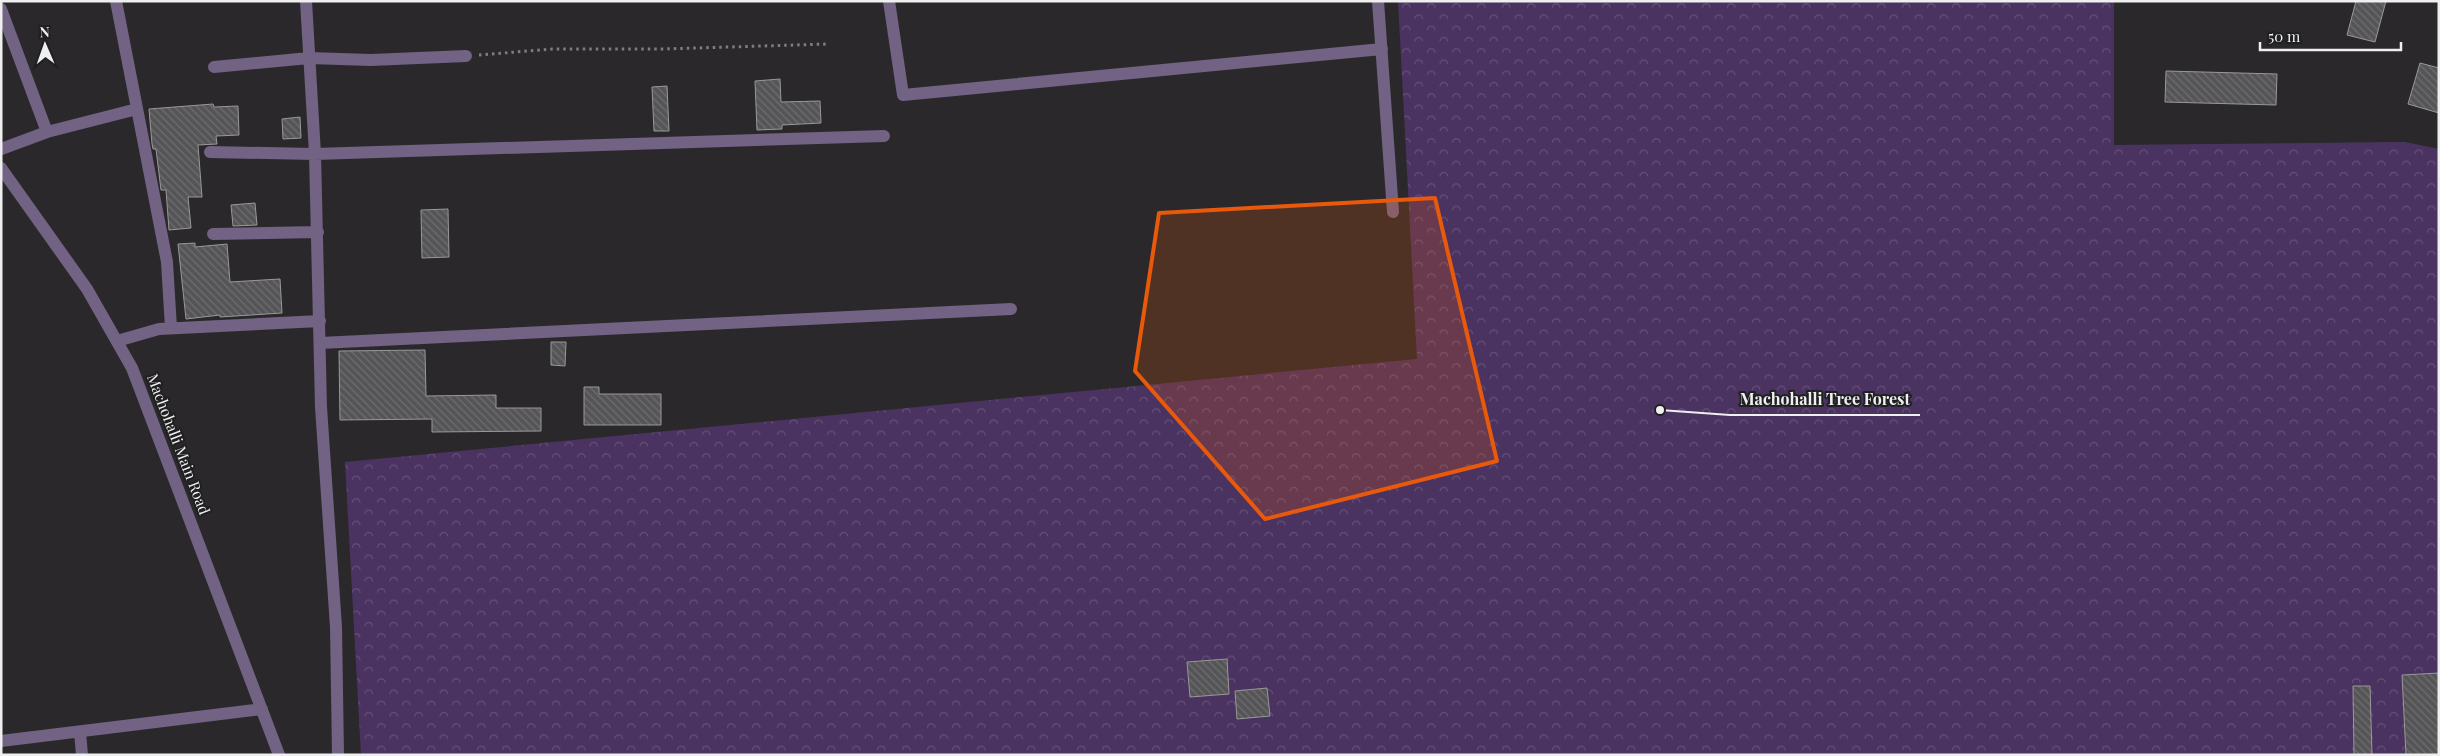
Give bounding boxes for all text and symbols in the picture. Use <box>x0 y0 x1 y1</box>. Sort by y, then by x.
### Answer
north arrow <box>20 20 70 70</box>
scale bar <box>2260 20 2401 52</box>
text: N <box>39 22 50 41</box>
text: 50 m <box>2268 26 2301 46</box>
street label: Machohalli Main Road <box>143 371 215 518</box>
callout: Machohalli Tree Forest <box>1730 384 1920 415</box>
text: Machohalli Tree Forest <box>1740 388 1910 409</box>

